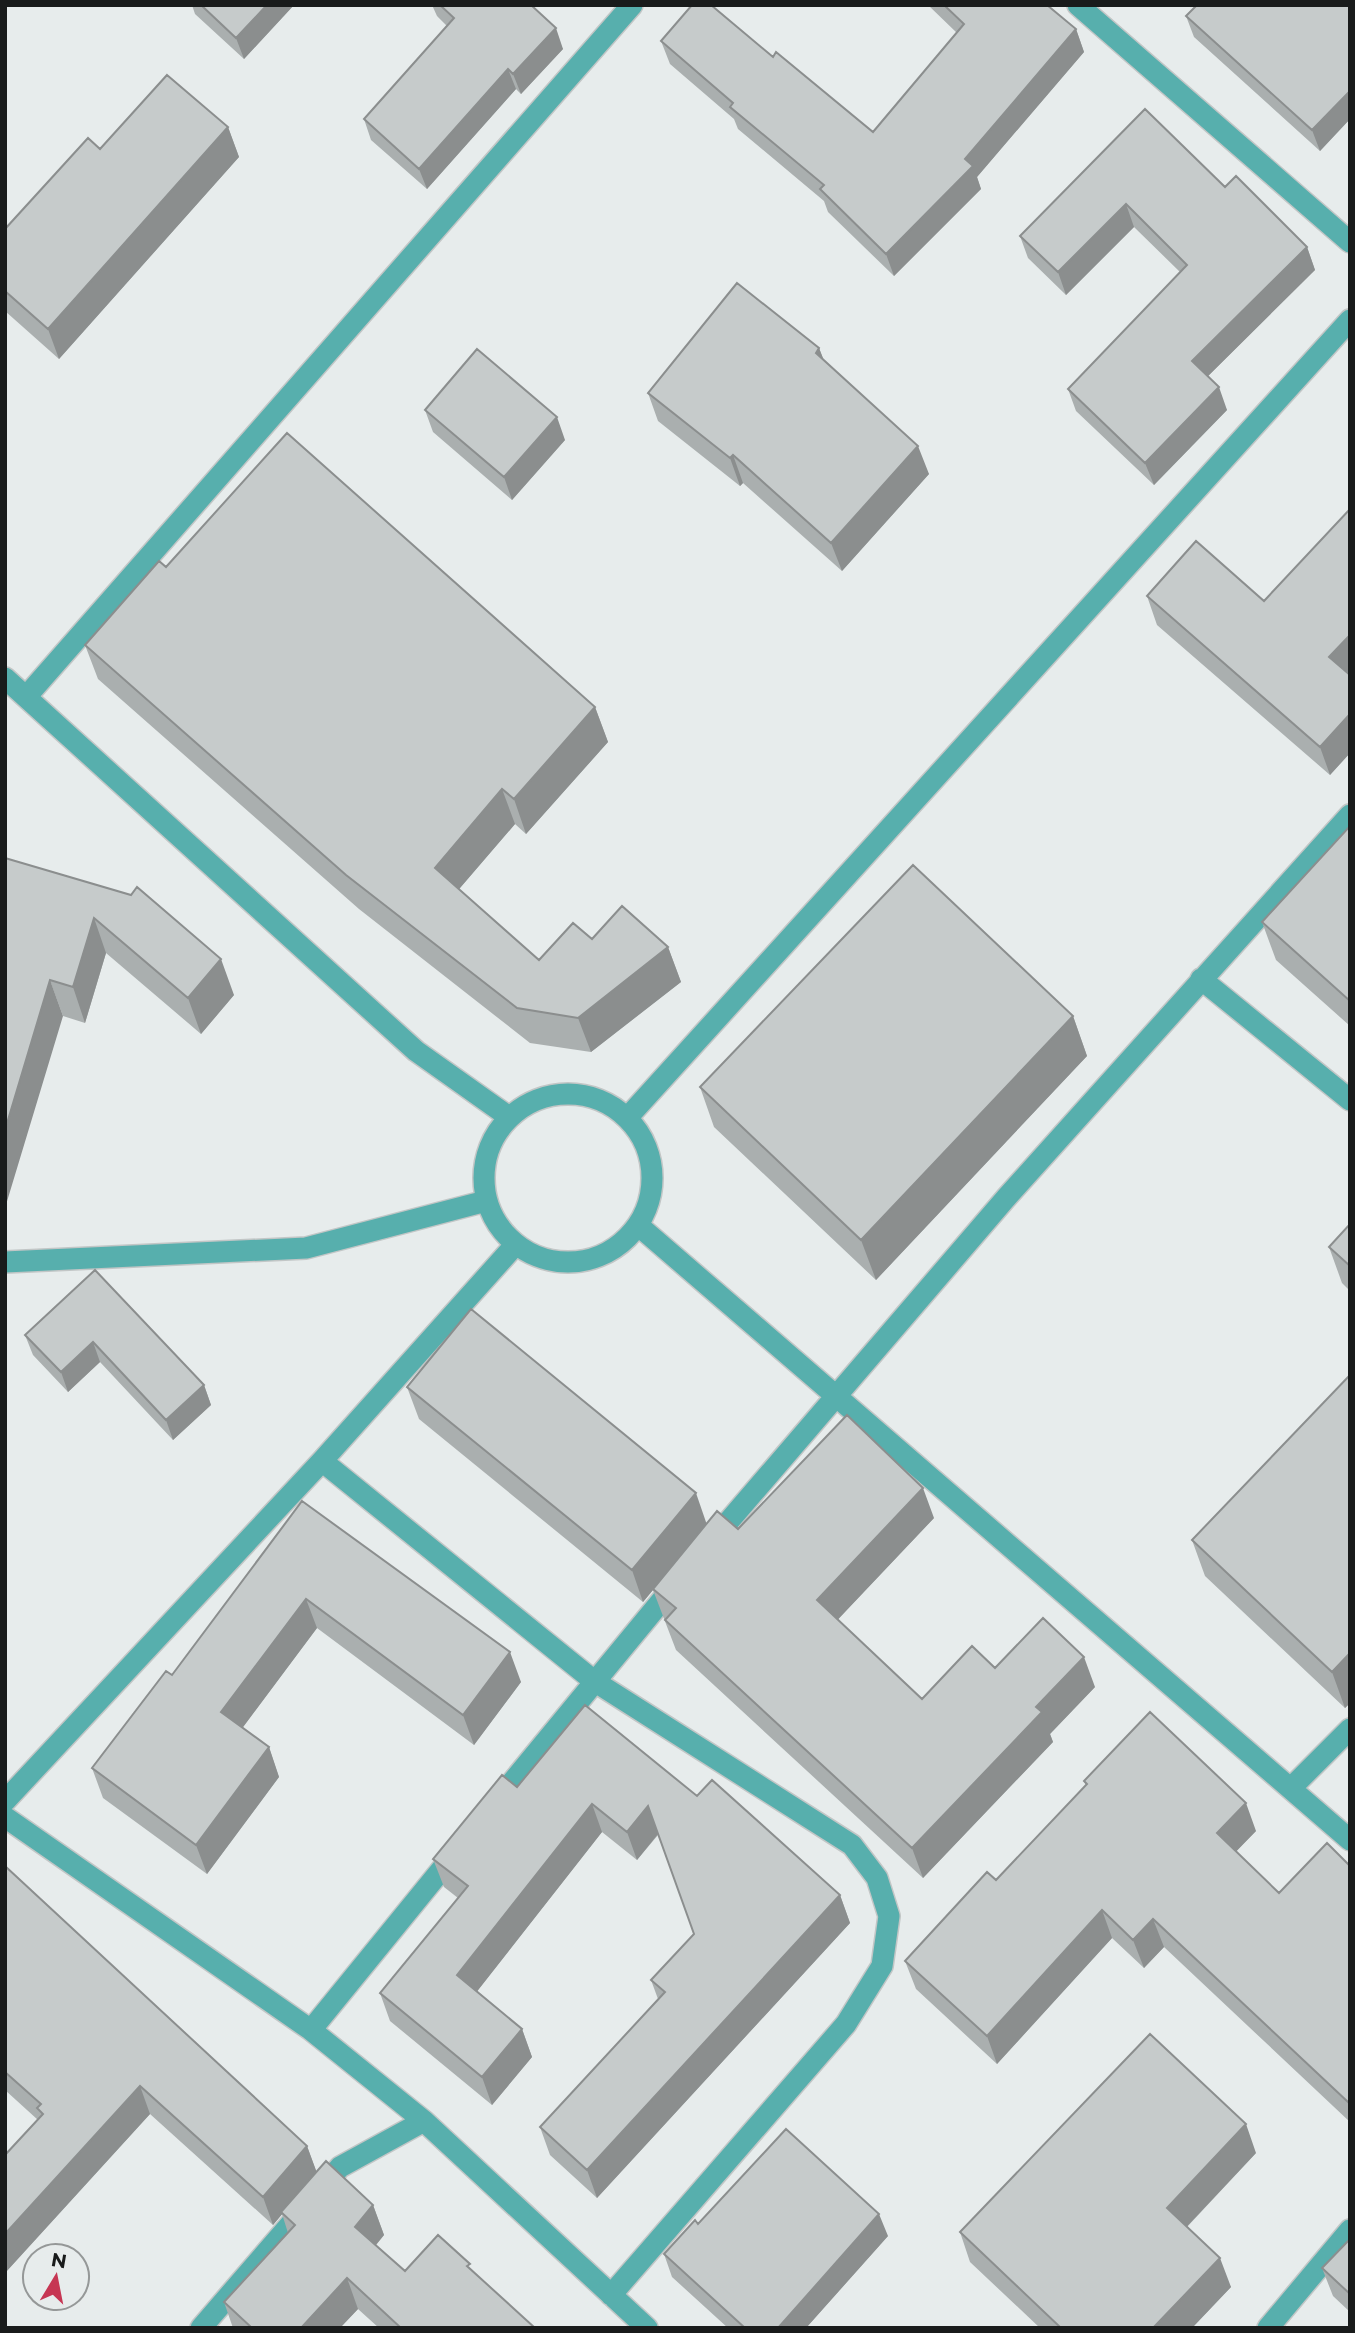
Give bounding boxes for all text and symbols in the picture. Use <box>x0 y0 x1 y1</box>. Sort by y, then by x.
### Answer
north arrow <box>21 2242 91 2312</box>
text: N <box>49 2248 68 2273</box>

